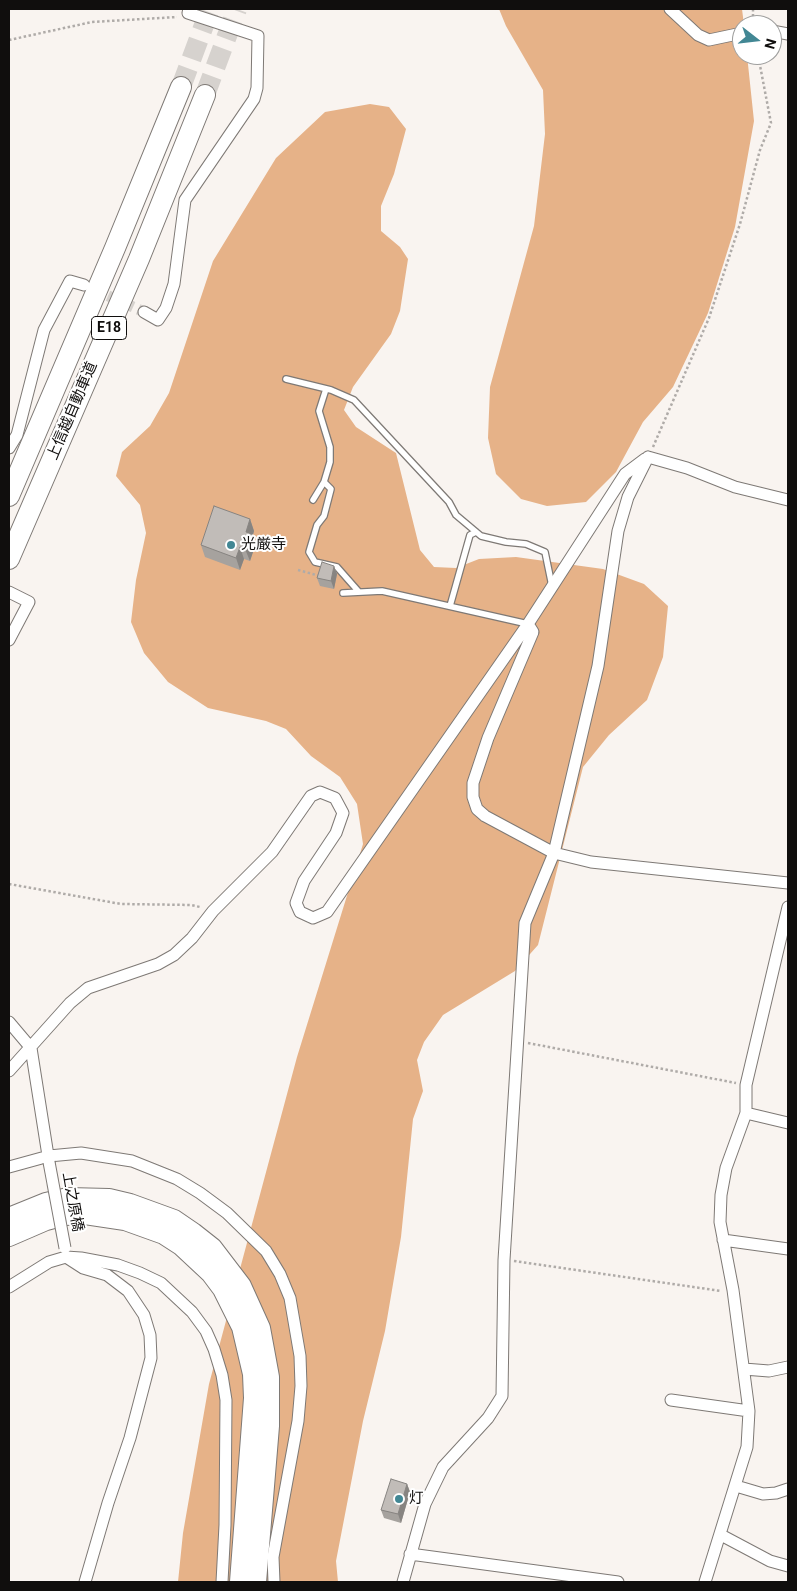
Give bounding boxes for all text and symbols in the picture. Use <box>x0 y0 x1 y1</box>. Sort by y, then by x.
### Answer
north arrow <box>732 15 782 65</box>
text: N <box>761 37 780 51</box>
road number: E18 <box>92 316 126 339</box>
street label: 上信越自動車道 <box>44 359 102 463</box>
place label: 光厳寺 <box>241 536 286 554</box>
marker: 光厳寺 <box>225 539 237 551</box>
street label: 上之原橋 <box>58 1171 86 1233</box>
place label: 灯 <box>409 1490 424 1508</box>
marker: 灯 <box>393 1493 405 1505</box>

